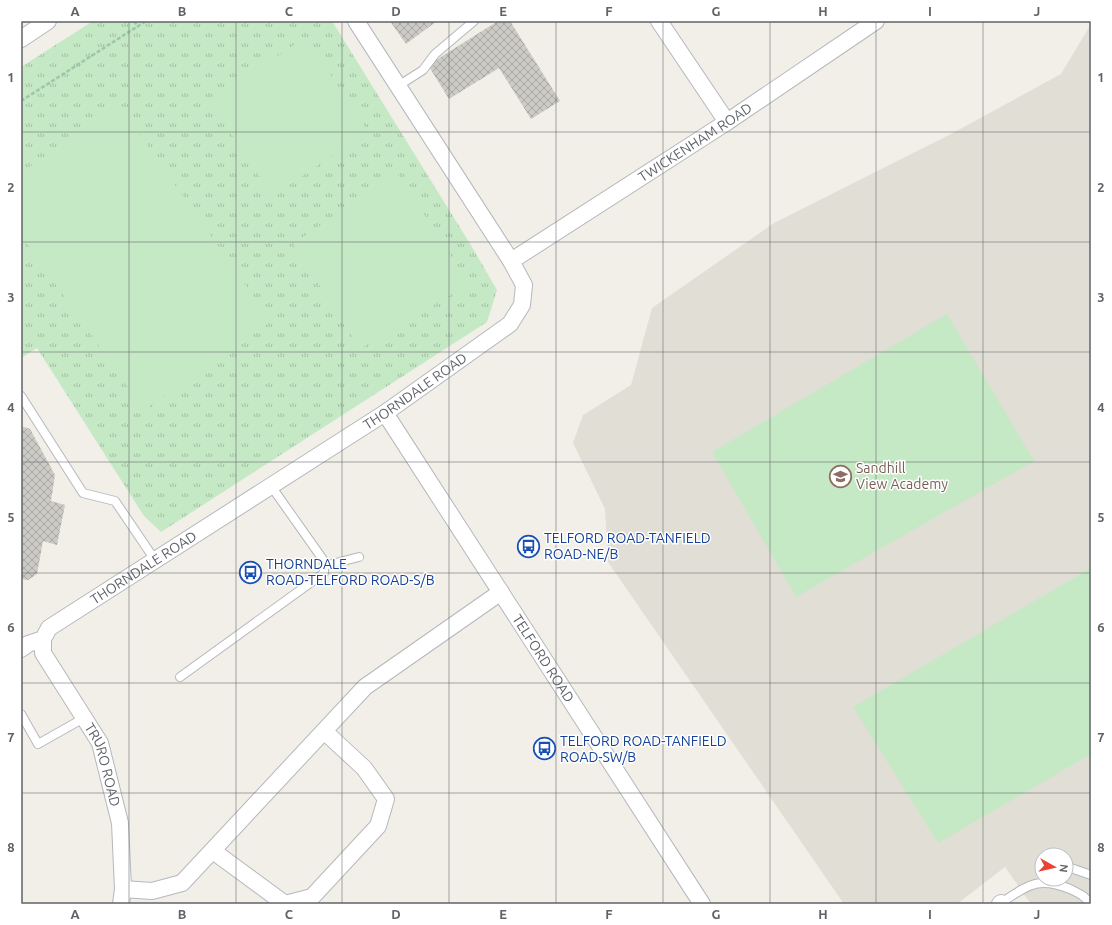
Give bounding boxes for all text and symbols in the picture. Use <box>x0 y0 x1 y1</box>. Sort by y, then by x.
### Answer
text: A <box>70 4 80 18</box>
text: B <box>178 4 187 18</box>
text: C <box>285 4 294 18</box>
text: D <box>391 4 401 18</box>
text: E <box>499 4 507 18</box>
text: F <box>605 4 613 18</box>
text: G <box>712 4 721 18</box>
text: H <box>818 4 828 18</box>
text: I <box>928 4 932 18</box>
text: J <box>1034 4 1040 18</box>
text: 1 <box>7 70 15 84</box>
text: 1 <box>1097 70 1105 84</box>
street label: TWICKENHAM ROAD <box>635 99 755 185</box>
text: 2 <box>7 180 15 194</box>
text: 2 <box>1097 180 1105 194</box>
text: 3 <box>7 290 15 304</box>
text: 3 <box>1097 290 1105 304</box>
street label: THORNDALE ROAD <box>360 349 470 433</box>
text: 4 <box>7 400 15 414</box>
text: 4 <box>1097 400 1105 414</box>
place label: Sandhill View Academy <box>856 460 948 492</box>
school or university icon: Sandhill View Academy <box>827 463 853 489</box>
text: 5 <box>7 510 15 524</box>
text: 5 <box>1097 510 1105 524</box>
street label: THORNDALE ROAD <box>87 528 199 607</box>
place label: TELFORD ROAD-TANFIELD ROAD-NE/B <box>544 530 711 562</box>
bus stop icon: TELFORD ROAD-TANFIELD ROAD-NE/B <box>515 533 541 559</box>
place label: THORNDALE ROAD-TELFORD ROAD-S/B <box>266 556 435 588</box>
bus stop icon: THORNDALE ROAD-TELFORD ROAD-S/B <box>237 559 263 585</box>
street label: TELFORD ROAD <box>509 611 578 705</box>
text: 6 <box>7 620 15 634</box>
text: 6 <box>1097 620 1105 634</box>
street label: TRURO ROAD <box>81 720 124 808</box>
text: 7 <box>7 730 15 744</box>
text: 7 <box>1097 730 1105 744</box>
place label: TELFORD ROAD-TANFIELD ROAD-SW/B <box>560 733 727 765</box>
bus stop icon: TELFORD ROAD-TANFIELD ROAD-SW/B <box>532 736 558 762</box>
text: 8 <box>7 840 15 854</box>
text: 8 <box>1097 840 1105 854</box>
north arrow <box>1034 847 1074 887</box>
text: N <box>1057 863 1070 873</box>
text: A <box>70 907 80 921</box>
text: B <box>178 907 187 921</box>
text: C <box>285 907 294 921</box>
text: D <box>391 907 401 921</box>
text: E <box>499 907 507 921</box>
text: F <box>605 907 613 921</box>
text: G <box>712 907 721 921</box>
text: H <box>818 907 828 921</box>
text: I <box>928 907 932 921</box>
text: J <box>1034 907 1040 921</box>

